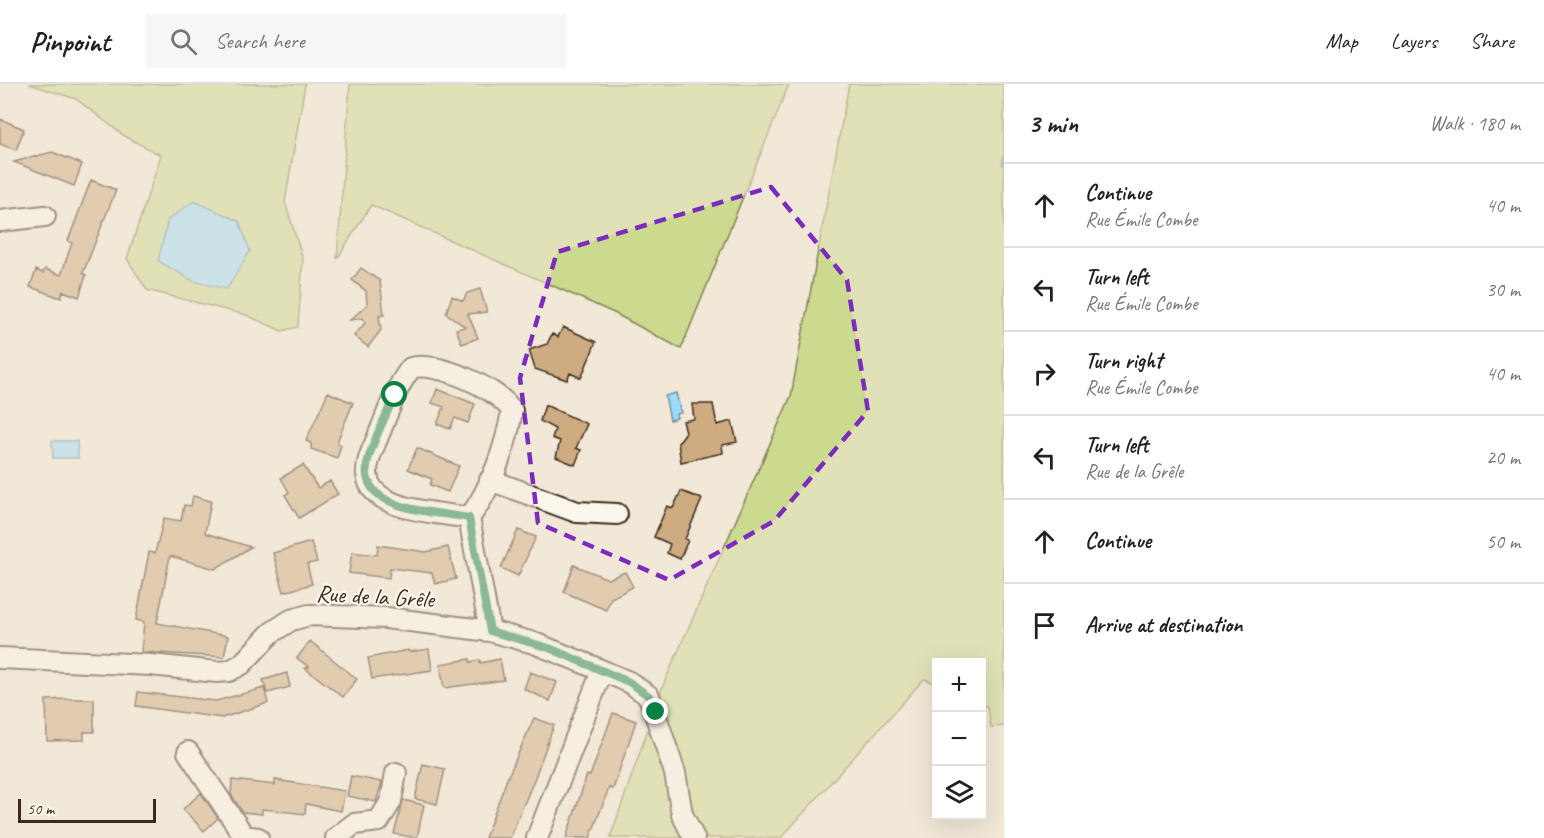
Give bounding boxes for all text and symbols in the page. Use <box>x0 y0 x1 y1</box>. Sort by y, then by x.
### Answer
search box <box>146 14 566 68</box>
text: Pinpoint <box>30 24 110 59</box>
icon: search <box>167 25 200 58</box>
text: Search here <box>215 27 305 55</box>
text: Map <box>1325 28 1358 54</box>
text: Layers <box>1391 28 1437 54</box>
text: Share <box>1470 28 1514 54</box>
text: 3 min <box>1028 107 1078 140</box>
text: Walk · 180 m <box>1430 111 1520 136</box>
text: Continue <box>1085 179 1151 207</box>
icon: ahead <box>1028 189 1061 222</box>
text: 40 m <box>1486 193 1520 218</box>
text: Rue Émile Combe <box>1085 207 1197 232</box>
text: Turn left <box>1085 263 1149 291</box>
icon: left <box>1028 273 1061 306</box>
text: 30 m <box>1486 277 1520 302</box>
text: Rue Émile Combe <box>1085 291 1197 316</box>
text: Turn right <box>1085 347 1162 375</box>
icon: right <box>1028 357 1061 390</box>
text: 40 m <box>1486 361 1520 386</box>
text: Rue Émile Combe <box>1085 375 1197 400</box>
route start <box>381 381 407 407</box>
text: Turn left <box>1085 431 1149 459</box>
icon: left <box>1028 441 1061 474</box>
text: 20 m <box>1486 445 1520 470</box>
text: Rue de la Grêle <box>1085 459 1183 484</box>
icon: ahead <box>1028 525 1061 558</box>
text: Continue <box>1085 527 1151 555</box>
text: 50 m <box>1486 529 1520 554</box>
street label: Rue de la Grêle <box>315 578 437 614</box>
icon: arrive <box>1028 609 1061 642</box>
text: Arrive at destination <box>1085 611 1242 639</box>
map controls <box>932 658 986 820</box>
button: + <box>932 658 986 712</box>
route end <box>642 698 668 724</box>
button: − <box>932 712 986 766</box>
button: layers <box>932 766 986 820</box>
scale bar <box>18 796 156 824</box>
text: 50 m <box>27 799 54 819</box>

